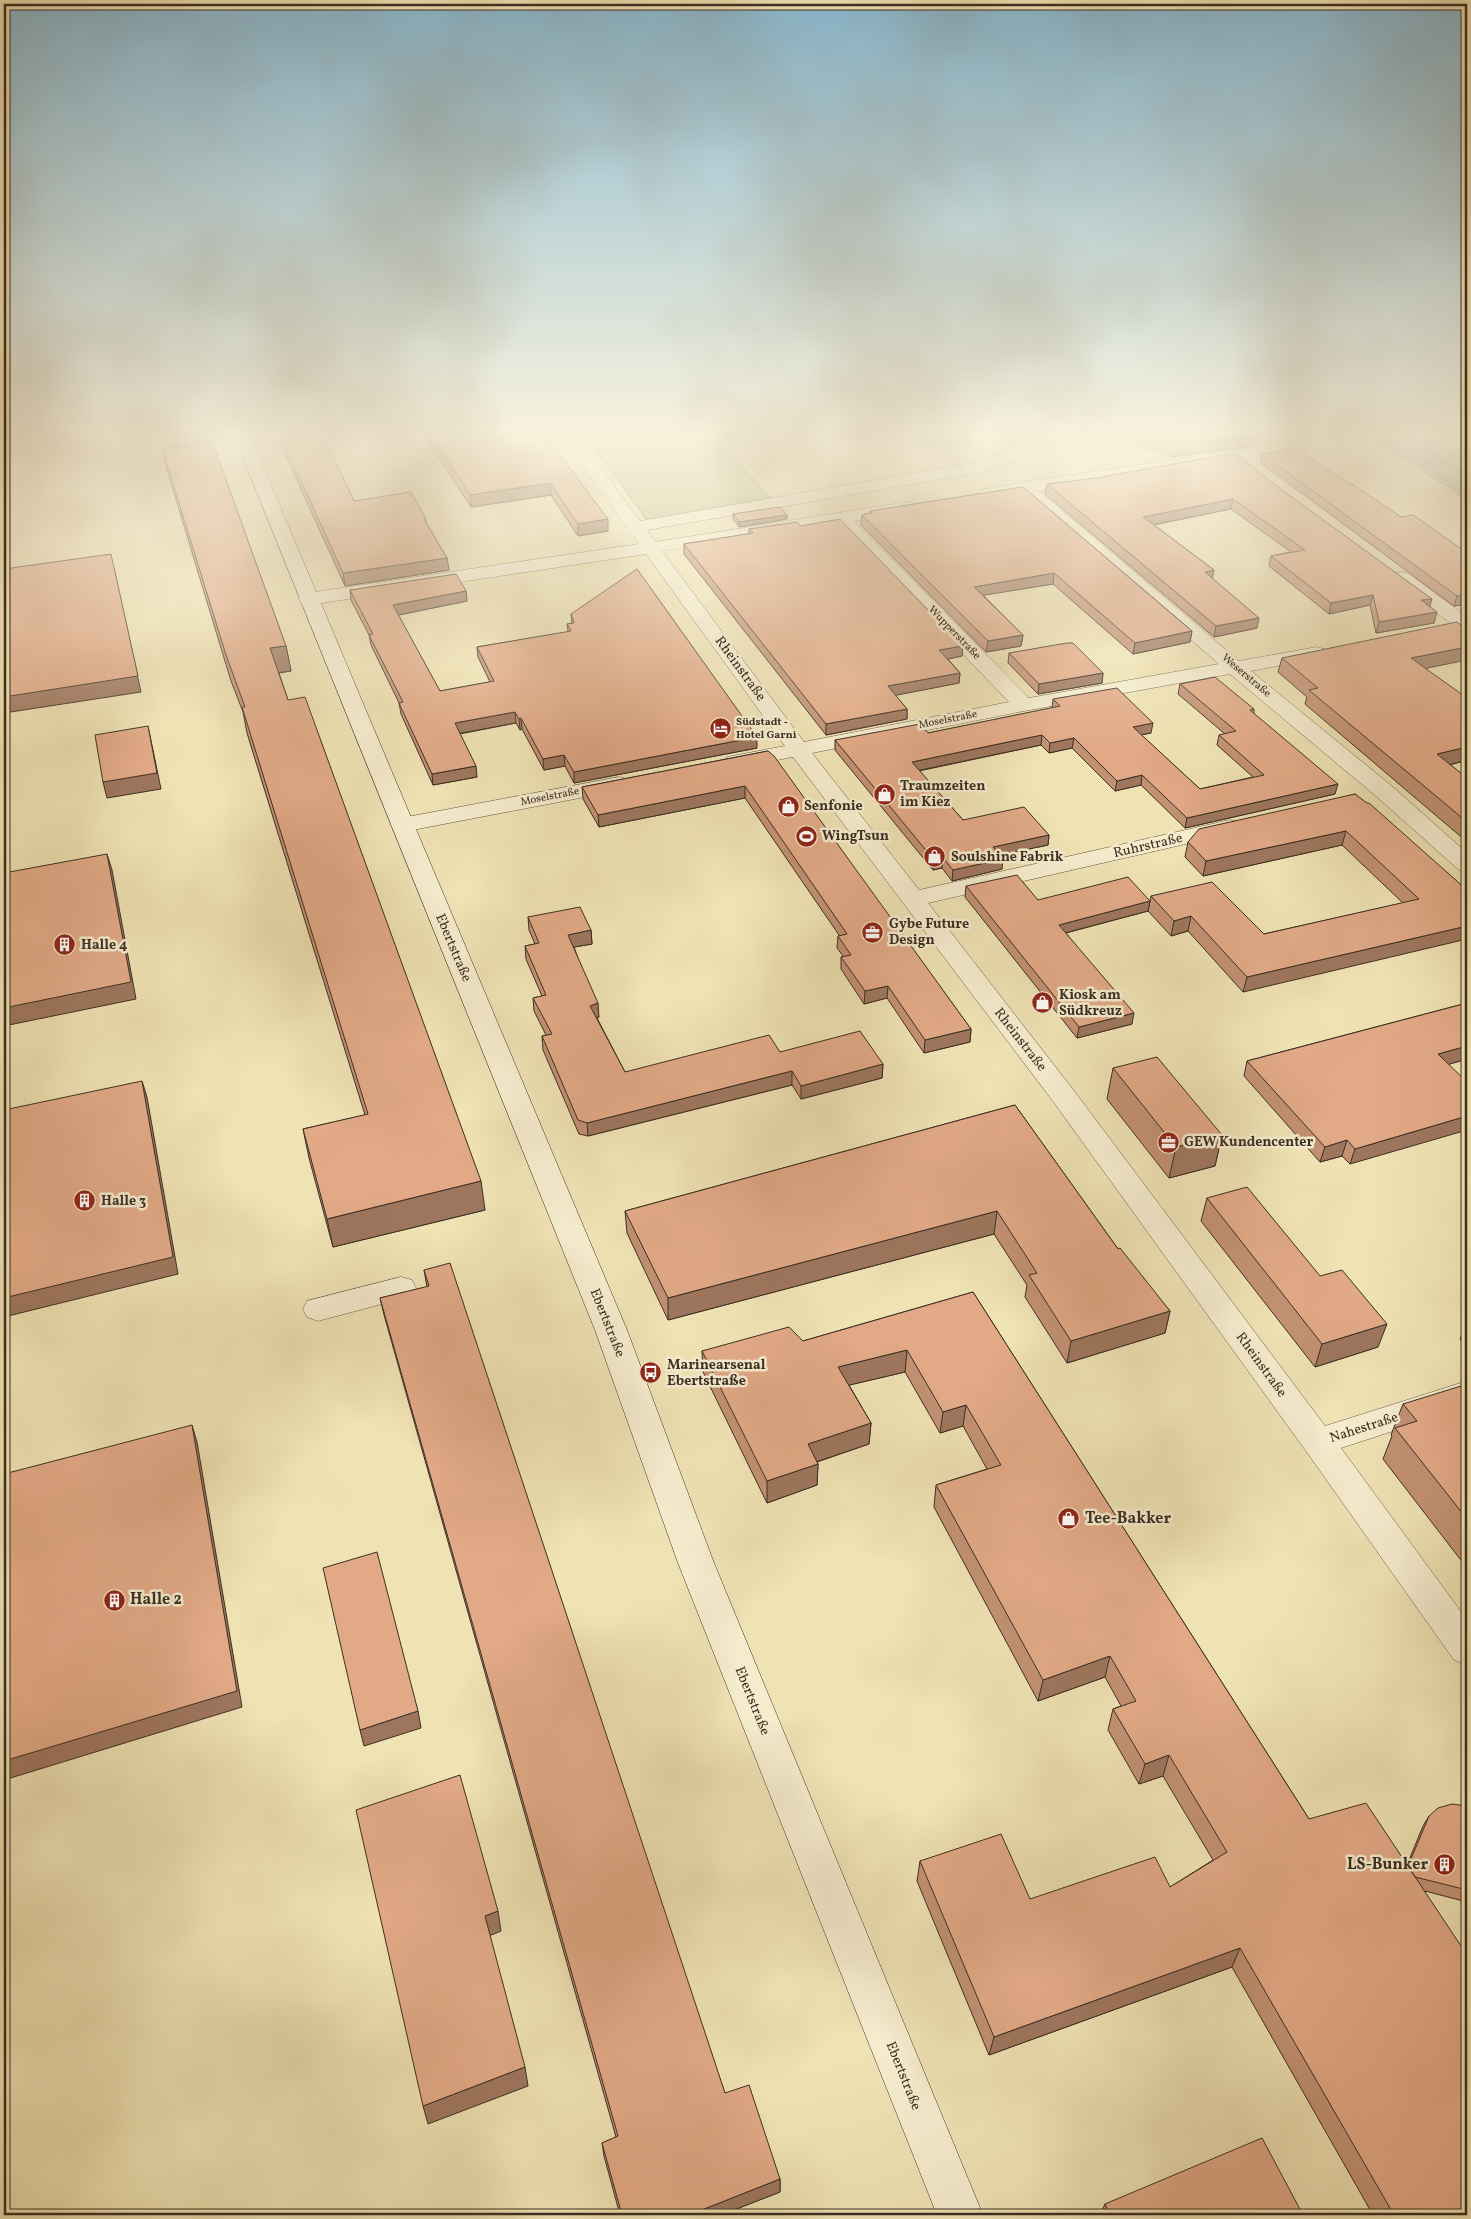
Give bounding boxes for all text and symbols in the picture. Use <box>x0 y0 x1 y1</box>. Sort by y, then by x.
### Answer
street label: Wupperstraße <box>924 603 984 663</box>
street label: Rheinstraße <box>710 633 770 706</box>
street label: Weserstraße <box>1218 651 1274 701</box>
street label: Moselstraße <box>917 707 979 733</box>
place label: Südstadt - Hotel Garni <box>736 715 797 743</box>
hotel icon: Südstadt - Hotel Garni <box>708 716 732 740</box>
place label: Traumzeiten im Kiez <box>900 777 985 812</box>
shop icon: Traumzeiten im Kiez <box>872 782 896 806</box>
street label: Moselstraße <box>519 784 581 810</box>
shop icon: Senfonie <box>776 794 800 818</box>
place label: Senfonie <box>804 797 863 816</box>
sports icon: WingTsun <box>794 824 818 848</box>
place label: WingTsun <box>822 827 889 846</box>
street label: Ruhrstraße <box>1112 829 1185 863</box>
shop icon: Soulshine Fabrik <box>923 845 947 869</box>
place label: Soulshine Fabrik <box>951 848 1064 867</box>
street label: Ebertstraße <box>430 911 476 985</box>
place label: Gybe Future Design <box>889 915 969 950</box>
office icon: Gybe Future Design <box>861 920 885 944</box>
building icon: Halle 4 <box>53 933 77 957</box>
place label: Halle 4 <box>81 936 128 955</box>
place label: Kiosk am Südkreuz <box>1059 986 1122 1021</box>
shop icon: Kiosk am Südkreuz <box>1031 991 1055 1015</box>
street label: Rheinstraße <box>989 1004 1051 1076</box>
office icon: GEW Kundencenter <box>1156 1130 1180 1154</box>
place label: GEW Kundencenter <box>1184 1133 1314 1152</box>
building icon: Halle 3 <box>73 1189 97 1213</box>
place label: Halle 3 <box>101 1192 146 1211</box>
street label: Ebertstraße <box>585 1286 629 1360</box>
street label: Rheinstraße <box>1231 1329 1291 1402</box>
place label: Marinearsenal Ebertstraße <box>667 1356 766 1391</box>
bus stop icon: Marinearsenal Ebertstraße <box>639 1361 663 1385</box>
street label: Nahestraße <box>1327 1408 1401 1448</box>
shop icon: Tee-Bakker <box>1057 1507 1081 1531</box>
place label: Tee-Bakker <box>1085 1508 1172 1530</box>
building icon: Halle 2 <box>102 1588 126 1612</box>
place label: Halle 2 <box>130 1589 182 1611</box>
street label: Ebertstraße <box>730 1664 774 1738</box>
building icon: LS-Bunker <box>1432 1853 1456 1877</box>
place label: LS-Bunker <box>1347 1854 1428 1876</box>
street label: Ebertstraße <box>881 2039 925 2113</box>

